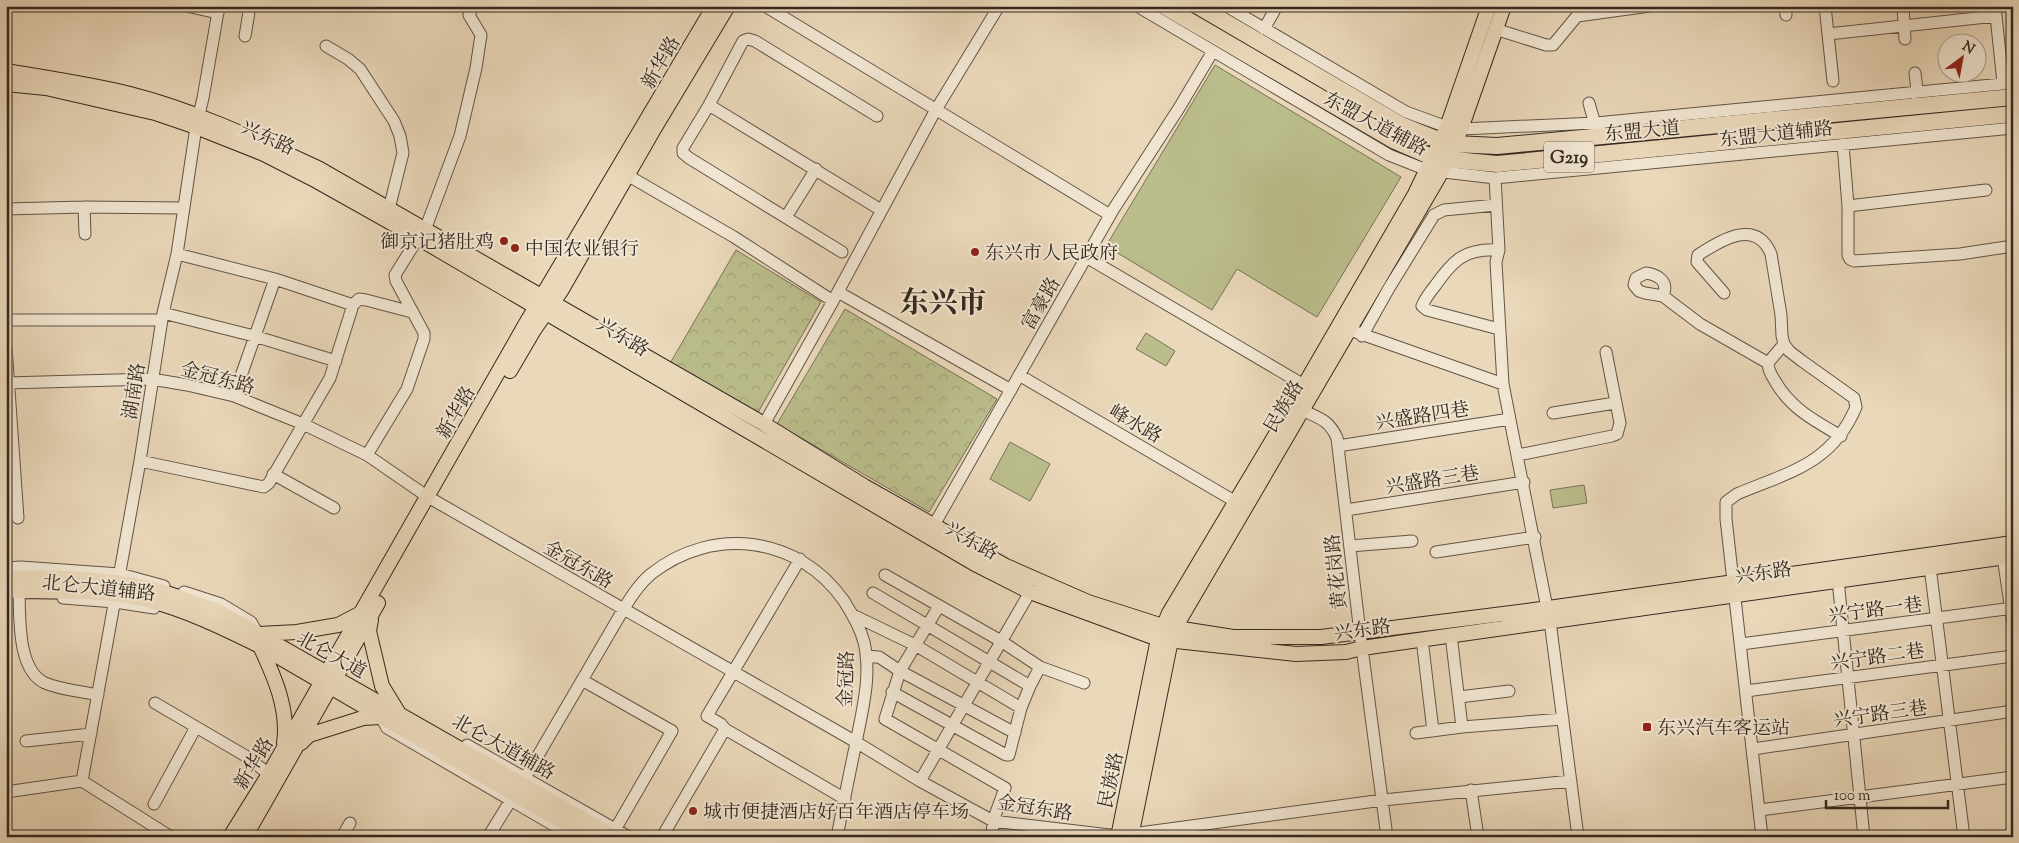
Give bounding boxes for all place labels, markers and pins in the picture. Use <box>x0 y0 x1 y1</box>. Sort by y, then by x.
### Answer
place label: 御京记猪肚鸡 <box>380 230 494 257</box>
marker: 御京记猪肚鸡 <box>498 235 510 247</box>
place label: 中国农业银行 <box>525 237 639 264</box>
place label: 东兴市人民政府 <box>985 241 1118 268</box>
marker: 中国农业银行 <box>509 242 521 254</box>
marker: 东兴市人民政府 <box>969 246 981 258</box>
place label: 东兴汽车客运站 <box>1657 716 1790 743</box>
marker: 东兴汽车客运站 <box>1641 721 1653 733</box>
place label: 城市便捷酒店好百年酒店停车场 <box>703 800 969 827</box>
marker: 城市便捷酒店好百年酒店停车场 <box>687 805 699 817</box>

